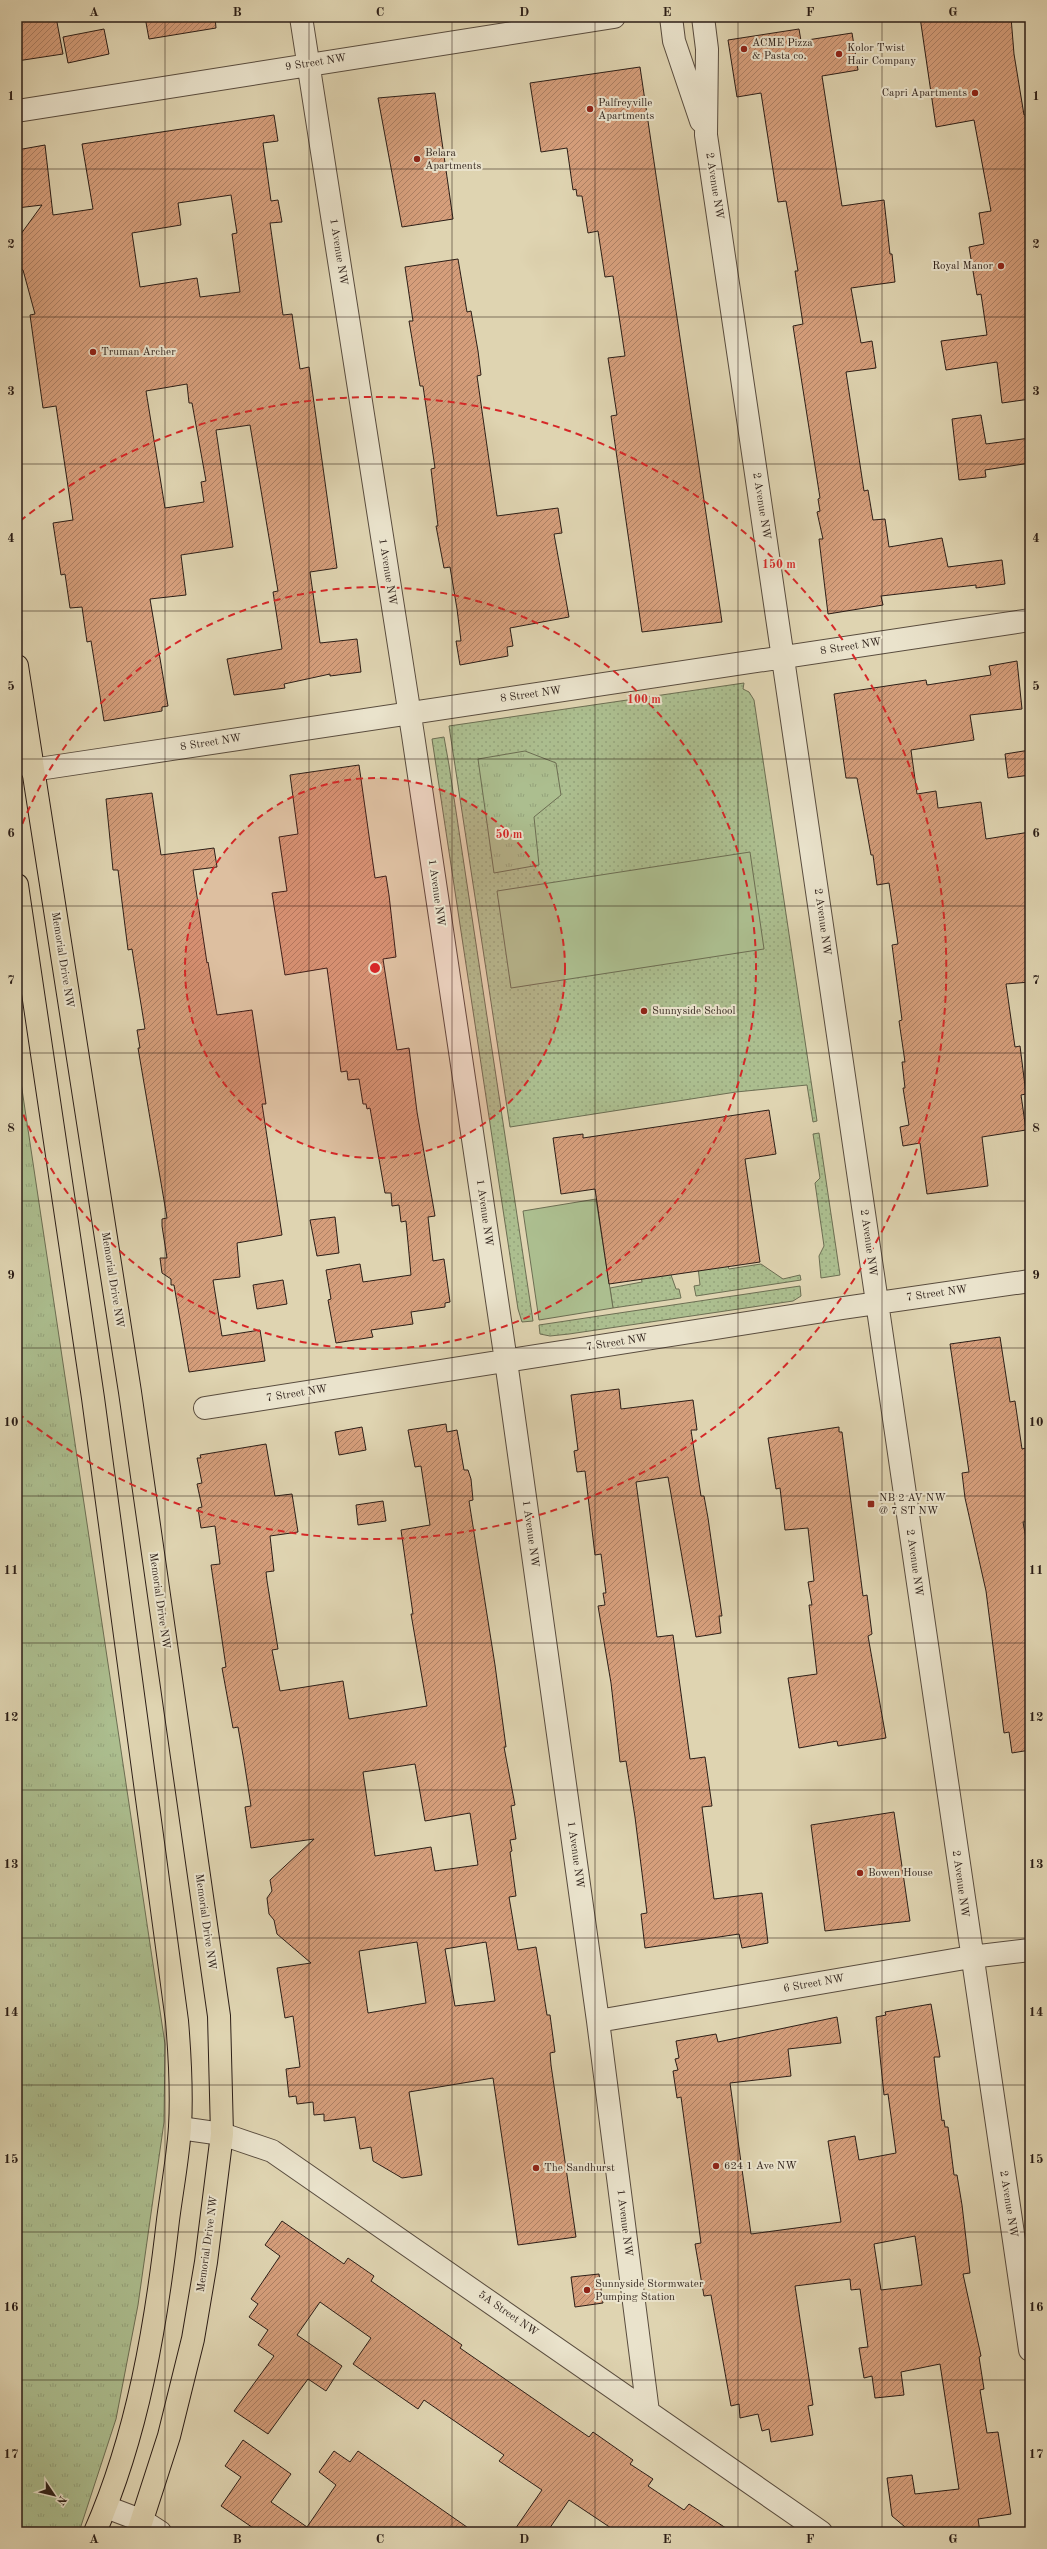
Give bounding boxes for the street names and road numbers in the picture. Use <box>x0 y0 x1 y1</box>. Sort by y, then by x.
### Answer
street label: 9 Street NW <box>285 53 348 73</box>
street label: 2 Avenue NW <box>703 152 725 221</box>
street label: 1 Avenue NW <box>327 218 349 287</box>
street label: 2 Avenue NW <box>750 472 772 541</box>
street label: 1 Avenue NW <box>376 538 398 607</box>
street label: 8 Street NW <box>820 637 883 657</box>
street label: 8 Street NW <box>500 685 563 705</box>
street label: 8 Street NW <box>180 733 243 753</box>
street label: 1 Avenue NW <box>426 859 446 928</box>
street label: 2 Avenue NW <box>812 888 832 957</box>
street label: Memorial Drive NW <box>49 911 75 1009</box>
street label: 1 Avenue NW <box>474 1179 494 1248</box>
street label: 2 Avenue NW <box>858 1209 878 1278</box>
street label: Memorial Drive NW <box>99 1231 125 1329</box>
street label: 7 Street NW <box>906 1284 969 1304</box>
street label: 7 Street NW <box>586 1333 649 1353</box>
street label: 7 Street NW <box>266 1384 329 1404</box>
street label: 1 Avenue NW <box>520 1500 540 1569</box>
street label: 2 Avenue NW <box>904 1529 924 1598</box>
street label: Memorial Drive NW <box>147 1552 171 1650</box>
street label: 1 Avenue NW <box>565 1821 585 1890</box>
street label: 2 Avenue NW <box>950 1850 970 1919</box>
street label: Memorial Drive NW <box>193 1873 217 1971</box>
street label: 6 Street NW <box>783 1973 846 1995</box>
street label: 2 Avenue NW <box>997 2170 1019 2239</box>
street label: 1 Avenue NW <box>614 2189 634 2258</box>
street label: Memorial Drive NW <box>196 2195 220 2293</box>
street label: 5A Street NW <box>476 2289 540 2339</box>

